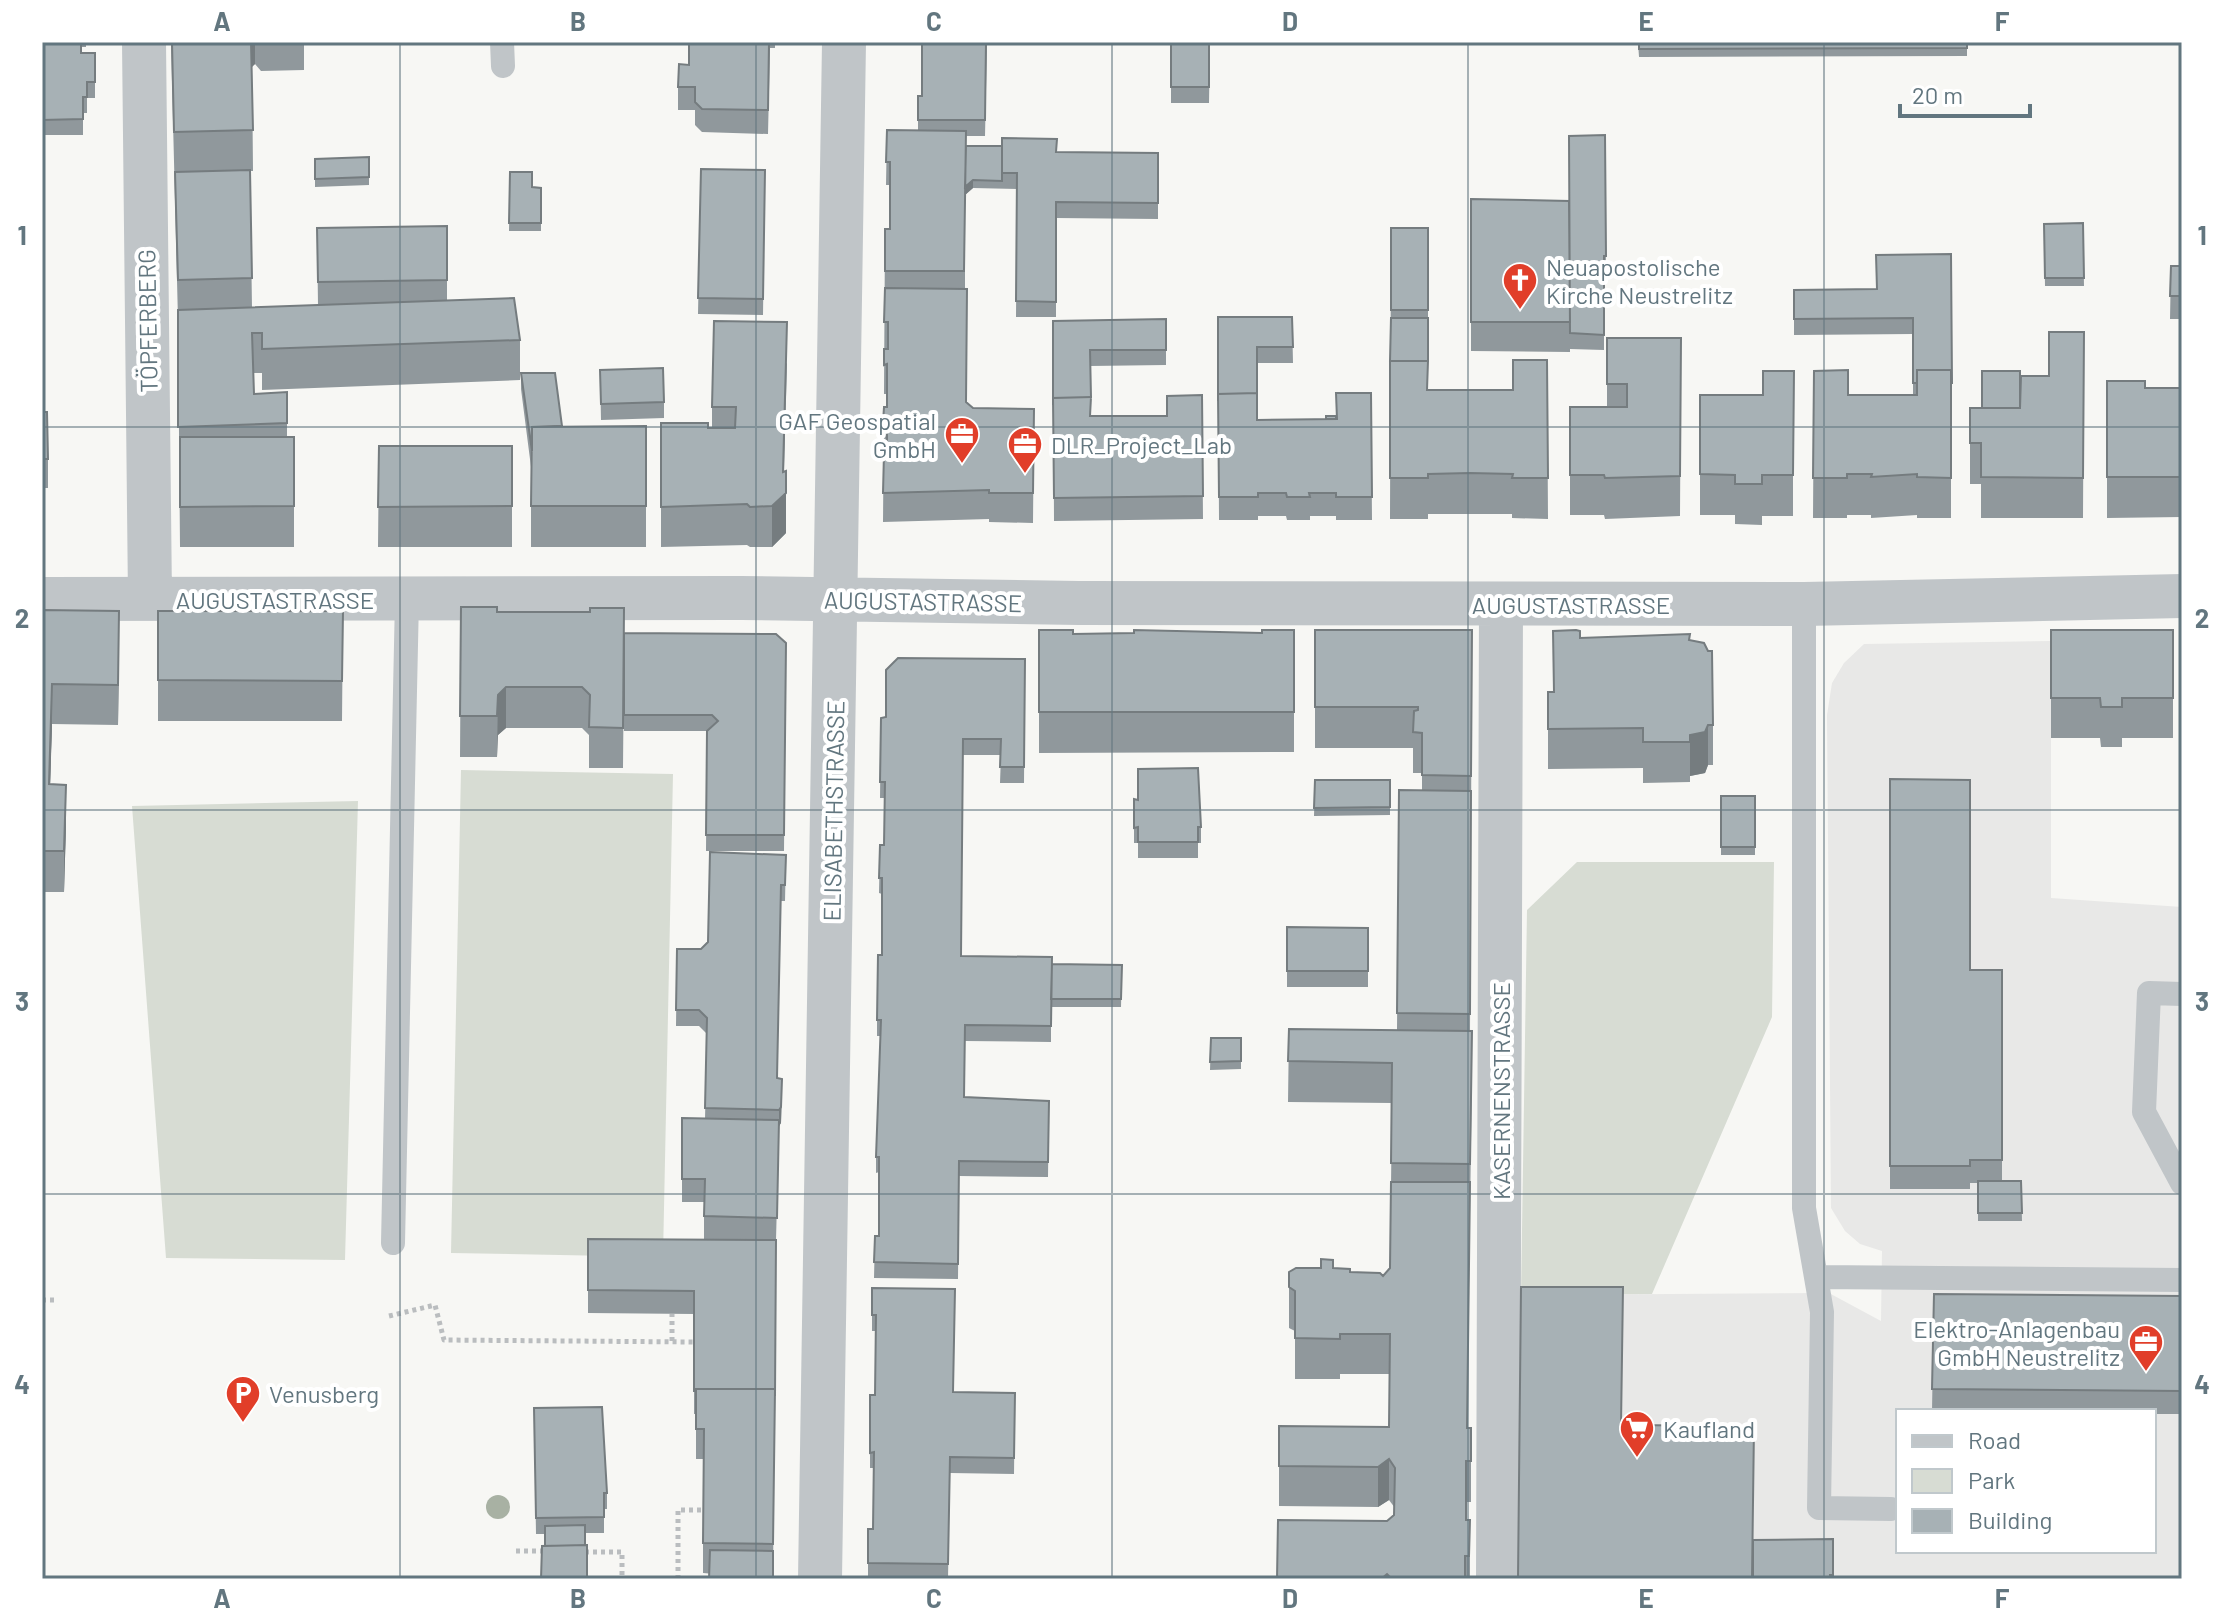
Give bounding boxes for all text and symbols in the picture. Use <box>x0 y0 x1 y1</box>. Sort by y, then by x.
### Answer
text: A <box>213 5 231 36</box>
text: B <box>570 5 586 36</box>
text: C <box>926 5 942 36</box>
text: D <box>1282 5 1298 36</box>
text: E <box>1638 5 1654 36</box>
text: F <box>1995 5 2010 36</box>
scale bar <box>1900 68 2030 118</box>
text: 20 m <box>1912 80 1963 109</box>
text: 1 <box>17 219 27 250</box>
text: 1 <box>2197 219 2207 250</box>
street label: TÖPFERBERG <box>131 249 163 393</box>
place label: Neuapostolische Kirche Neustrelitz <box>1546 252 1733 309</box>
church icon: Neuapostolische Kirche Neustrelitz <box>1501 261 1539 311</box>
place label: GAF Geospatial GmbH <box>778 406 936 463</box>
office icon: GAF Geospatial GmbH <box>943 415 981 465</box>
office icon: DLR_Project_Lab <box>1006 425 1044 475</box>
place label: DLR_Project_Lab <box>1051 430 1232 459</box>
street label: AUGUSTASTRASSE <box>176 585 374 614</box>
street label: AUGUSTASTRASSE <box>824 585 1022 617</box>
street label: AUGUSTASTRASSE <box>1472 590 1670 619</box>
text: 2 <box>15 602 29 633</box>
text: 2 <box>2195 602 2209 633</box>
street label: ELISABETHSTRASSE <box>817 700 849 922</box>
street label: KASERNENSTRASSE <box>1486 982 1515 1200</box>
text: 3 <box>15 985 29 1016</box>
text: 3 <box>2195 985 2209 1016</box>
place label: Elektro-Anlagenbau GmbH Neustrelitz <box>1913 1314 2120 1371</box>
office icon: Elektro-Anlagenbau GmbH Neustrelitz <box>2127 1323 2165 1373</box>
text: 4 <box>14 1368 30 1399</box>
text: 4 <box>2194 1368 2210 1399</box>
parking icon: Venusberg <box>224 1374 262 1424</box>
place label: Venusberg <box>269 1379 379 1408</box>
supermarket icon: Kaufland <box>1618 1409 1656 1459</box>
legend <box>1896 1409 2156 1553</box>
place label: Kaufland <box>1663 1414 1755 1443</box>
text: Road <box>1968 1425 2021 1454</box>
text: Park <box>1968 1465 2015 1494</box>
text: Building <box>1968 1505 2052 1534</box>
text: A <box>213 1582 231 1613</box>
text: B <box>570 1582 586 1613</box>
text: C <box>926 1582 942 1613</box>
text: D <box>1282 1582 1298 1613</box>
text: E <box>1638 1582 1654 1613</box>
text: F <box>1995 1582 2010 1613</box>

